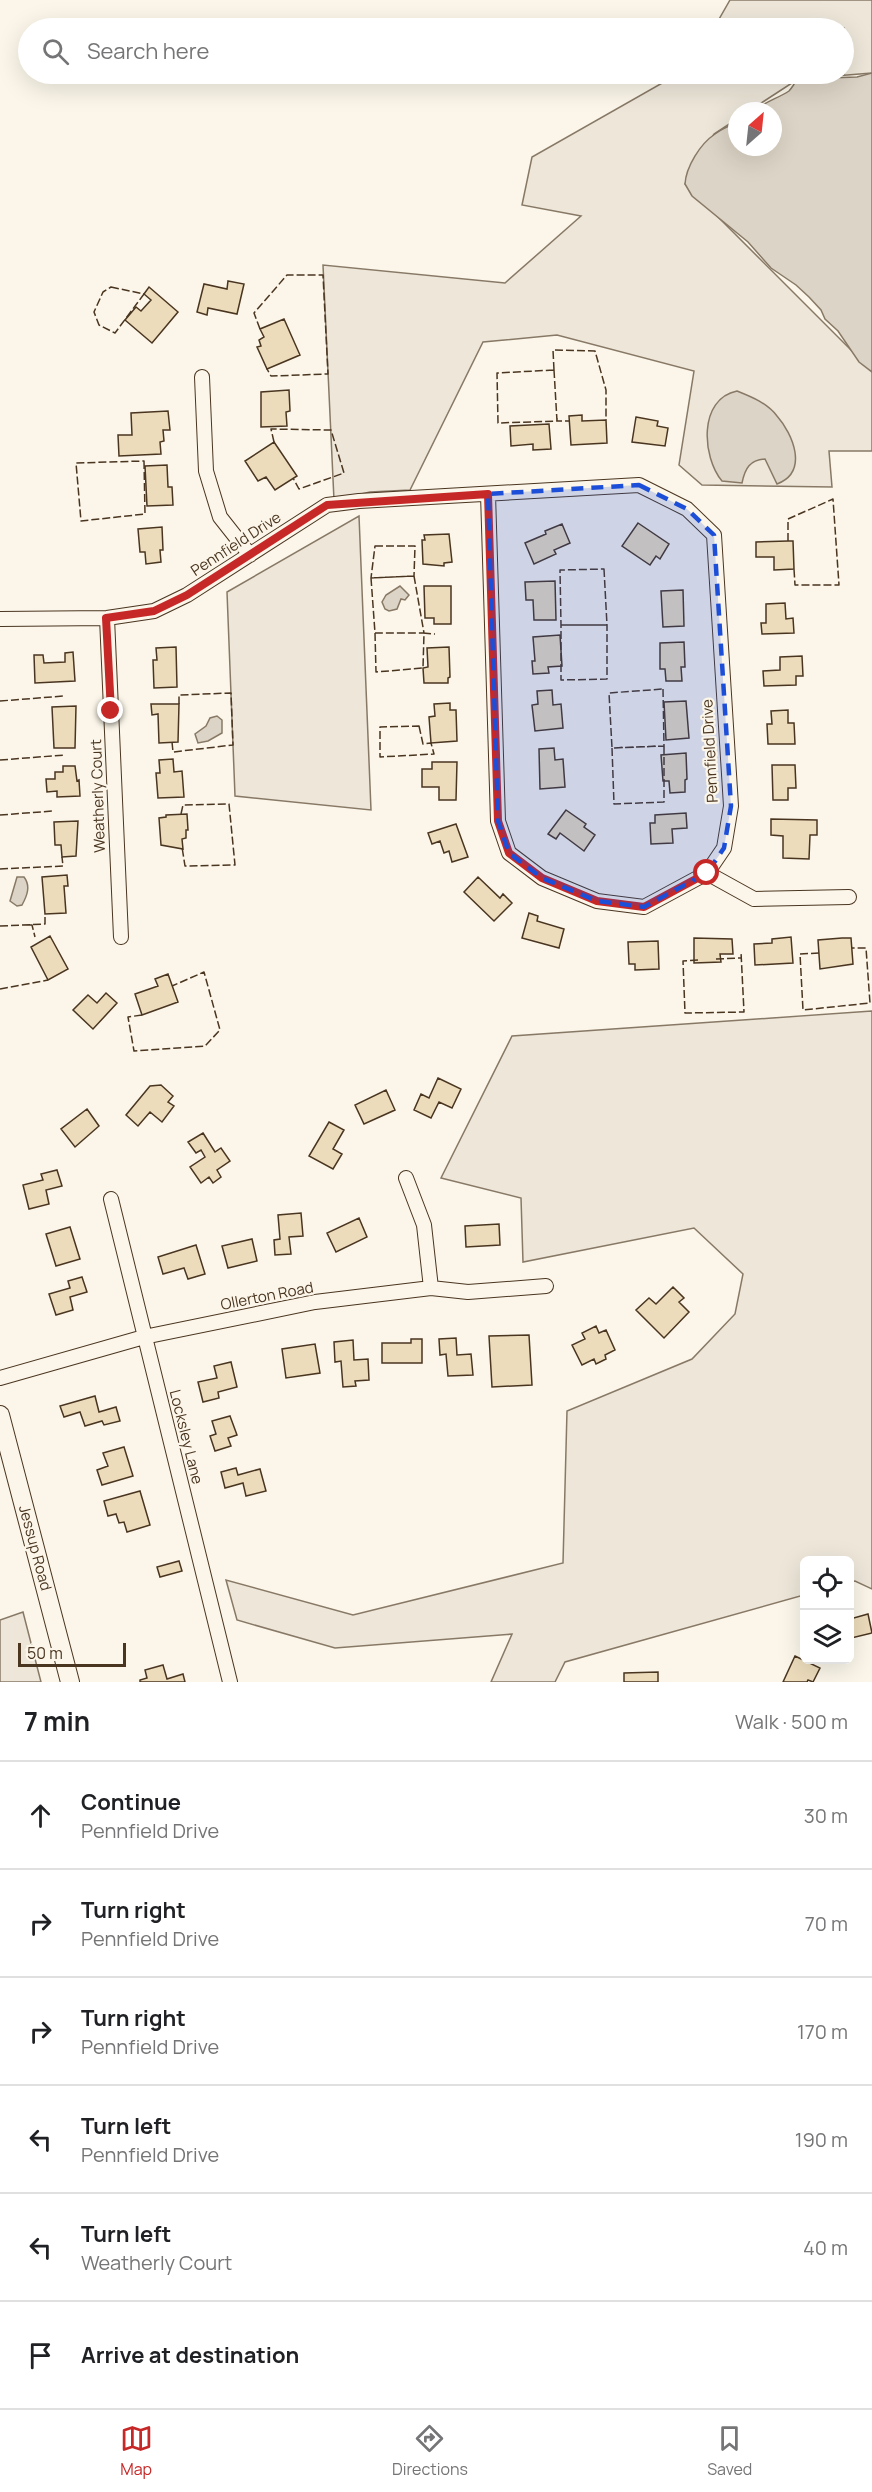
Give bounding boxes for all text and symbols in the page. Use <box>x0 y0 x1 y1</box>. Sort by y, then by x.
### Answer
search box <box>18 18 854 84</box>
icon: search <box>39 35 72 68</box>
text: Search here <box>87 36 209 66</box>
north arrow <box>728 102 782 156</box>
street label: Pennfield Drive <box>187 506 285 581</box>
route end <box>97 697 123 723</box>
street label: Pennfield Drive <box>696 698 723 803</box>
street label: Weatherly Court <box>85 739 110 853</box>
route start <box>693 859 719 885</box>
street label: Ollerton Road <box>219 1276 315 1315</box>
street label: Locksley Lane <box>165 1387 208 1487</box>
street label: Jessup Road <box>14 1503 57 1593</box>
map controls <box>800 1556 854 1664</box>
button: locate <box>800 1556 854 1610</box>
button: layers <box>800 1610 854 1664</box>
scale bar <box>18 1640 126 1668</box>
text: 50 m <box>27 1642 63 1664</box>
text: 7 min <box>24 1703 90 1739</box>
text: Walk · 500 m <box>735 1708 848 1735</box>
text: Continue <box>81 1787 181 1817</box>
icon: ahead <box>24 1799 57 1832</box>
text: 30 m <box>804 1802 848 1829</box>
text: Pennfield Drive <box>81 1817 219 1844</box>
text: Turn right <box>81 1895 186 1925</box>
icon: right <box>24 1907 57 1940</box>
text: 70 m <box>805 1910 848 1937</box>
text: Pennfield Drive <box>81 1925 219 1952</box>
text: Turn right <box>81 2003 186 2033</box>
icon: right <box>24 2015 57 2048</box>
text: 170 m <box>797 2018 848 2045</box>
text: Pennfield Drive <box>81 2033 219 2060</box>
text: Turn left <box>81 2111 171 2141</box>
icon: left <box>24 2123 57 2156</box>
text: 190 m <box>795 2126 848 2153</box>
text: Pennfield Drive <box>81 2141 219 2168</box>
text: Turn left <box>81 2219 171 2249</box>
icon: left <box>24 2231 57 2264</box>
text: 40 m <box>803 2234 848 2261</box>
text: Weatherly Court <box>81 2249 232 2276</box>
icon: arrive <box>24 2339 57 2372</box>
text: Arrive at destination <box>81 2340 299 2370</box>
tab: Map <box>120 2422 153 2480</box>
tab: Directions <box>392 2422 468 2480</box>
tab: Saved <box>707 2422 752 2480</box>

